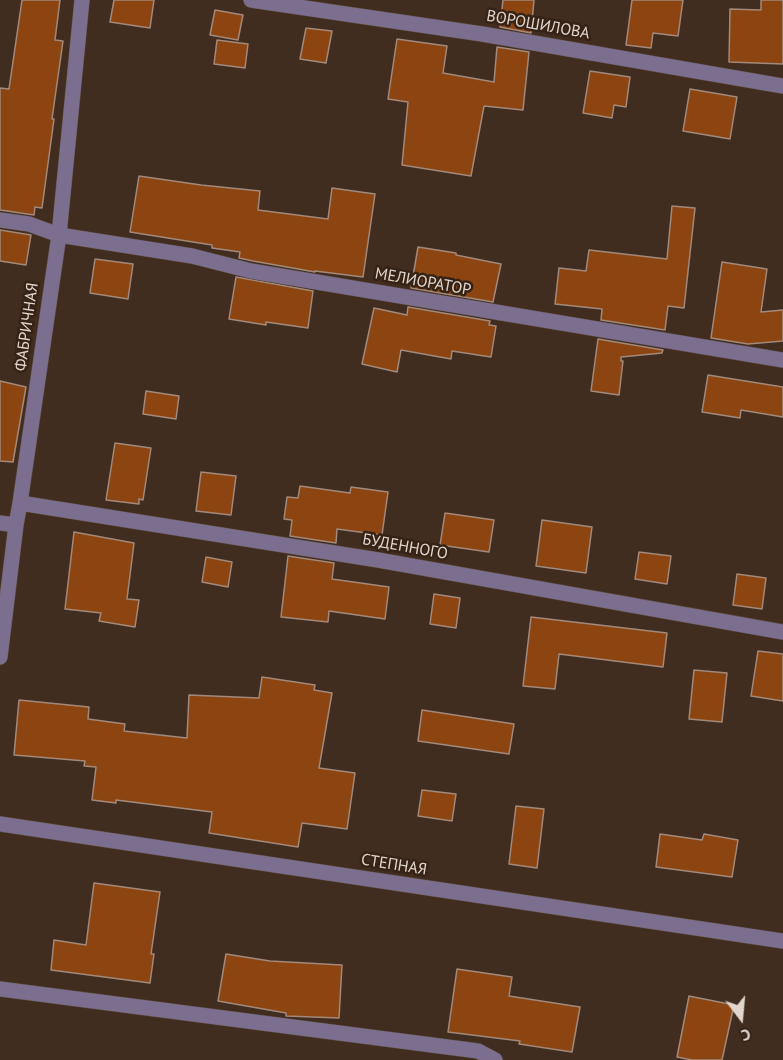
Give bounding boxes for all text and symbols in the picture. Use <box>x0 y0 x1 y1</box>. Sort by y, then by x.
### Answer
street label: ВОРОШИЛОВА <box>485 6 591 44</box>
street label: МЕЛИОРАТОР <box>373 264 473 300</box>
street label: ФАБРИЧНАЯ <box>11 282 43 372</box>
street label: БУДЕННОГО <box>361 530 449 564</box>
street label: СТЕПНАЯ <box>360 850 428 880</box>
north arrow <box>711 988 771 1048</box>
text: С <box>739 1024 753 1046</box>

